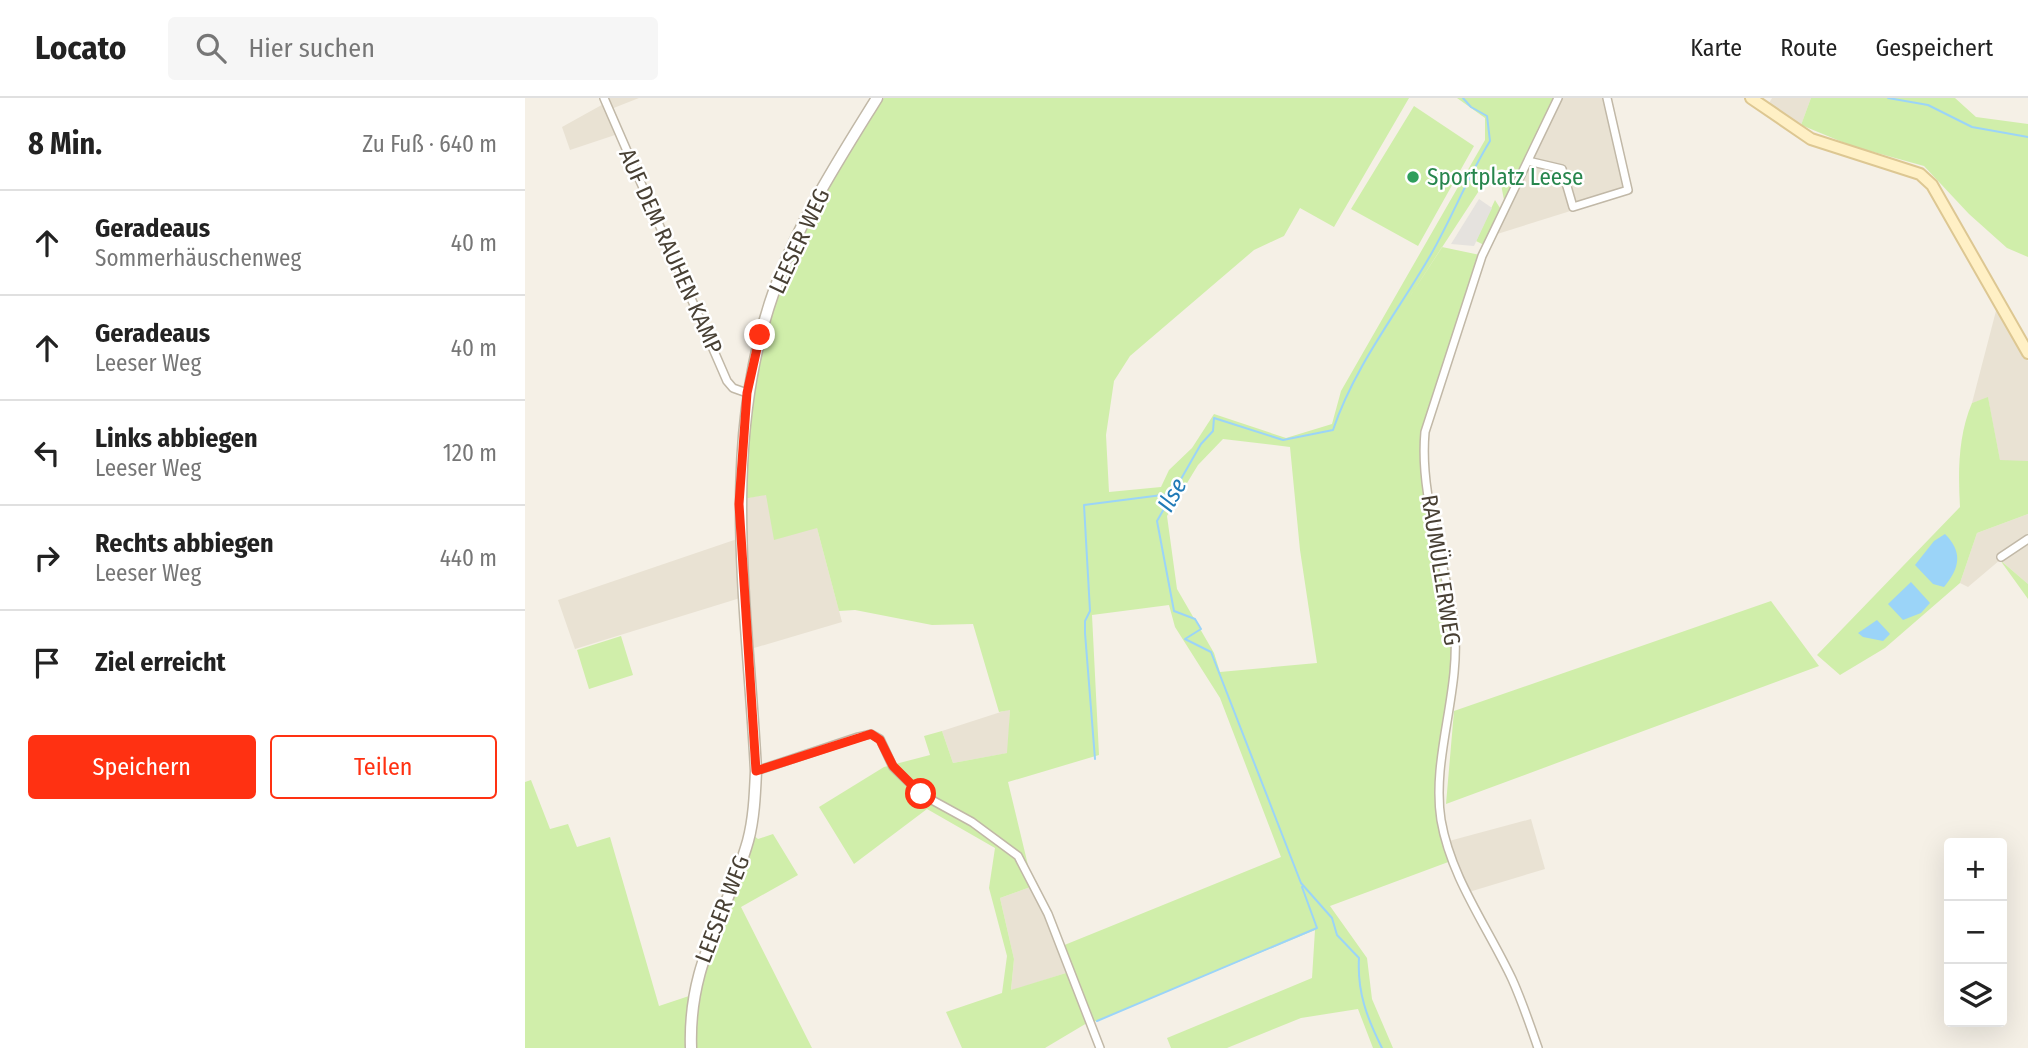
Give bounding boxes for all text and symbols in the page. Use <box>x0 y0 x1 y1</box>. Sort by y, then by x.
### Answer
search box <box>168 17 658 80</box>
text: Locato <box>35 28 126 68</box>
icon: search <box>192 29 230 67</box>
text: Hier suchen <box>248 33 375 64</box>
text: Karte <box>1690 34 1742 62</box>
text: Route <box>1780 34 1837 62</box>
text: Gespeichert <box>1875 34 1993 62</box>
text: 8 Min. <box>28 126 102 162</box>
text: Zu Fuß · 640 m <box>362 130 497 158</box>
street label: AUF DEM RAUHEN KAMP <box>613 144 729 358</box>
place label: Sportplatz Leese <box>1427 163 1583 191</box>
marker: Sportplatz Leese <box>1405 169 1421 185</box>
street label: LEESER WEG <box>763 184 835 298</box>
text: Geradeaus <box>95 213 210 244</box>
icon: ahead <box>28 224 66 262</box>
text: 40 m <box>451 229 497 257</box>
text: Sommerhäuschenweg <box>95 244 301 272</box>
text: Geradeaus <box>95 318 210 349</box>
route end <box>744 319 775 350</box>
icon: ahead <box>28 329 66 367</box>
text: 40 m <box>451 334 497 362</box>
text: Leeser Weg <box>95 349 201 377</box>
text: Links abbiegen <box>95 423 258 454</box>
icon: left <box>28 434 66 472</box>
text: 120 m <box>443 439 497 467</box>
text: Leeser Weg <box>95 454 201 482</box>
water label: Ilse <box>1151 473 1193 517</box>
street label: RAUMÜLLERWEG <box>1415 493 1467 647</box>
text: Rechts abbiegen <box>95 528 274 559</box>
icon: right <box>28 539 66 577</box>
text: 440 m <box>440 544 497 572</box>
text: Leeser Weg <box>95 559 201 587</box>
icon: arrive <box>28 644 66 682</box>
text: Ziel erreicht <box>95 647 226 678</box>
button: Speichern <box>28 735 256 799</box>
button: Teilen <box>270 735 497 799</box>
route start <box>905 778 936 809</box>
map controls <box>1944 838 2007 1027</box>
button: + <box>1944 838 2007 901</box>
street label: LEESER WEG <box>689 851 755 967</box>
button: − <box>1944 901 2007 964</box>
button: layers <box>1944 964 2007 1027</box>

